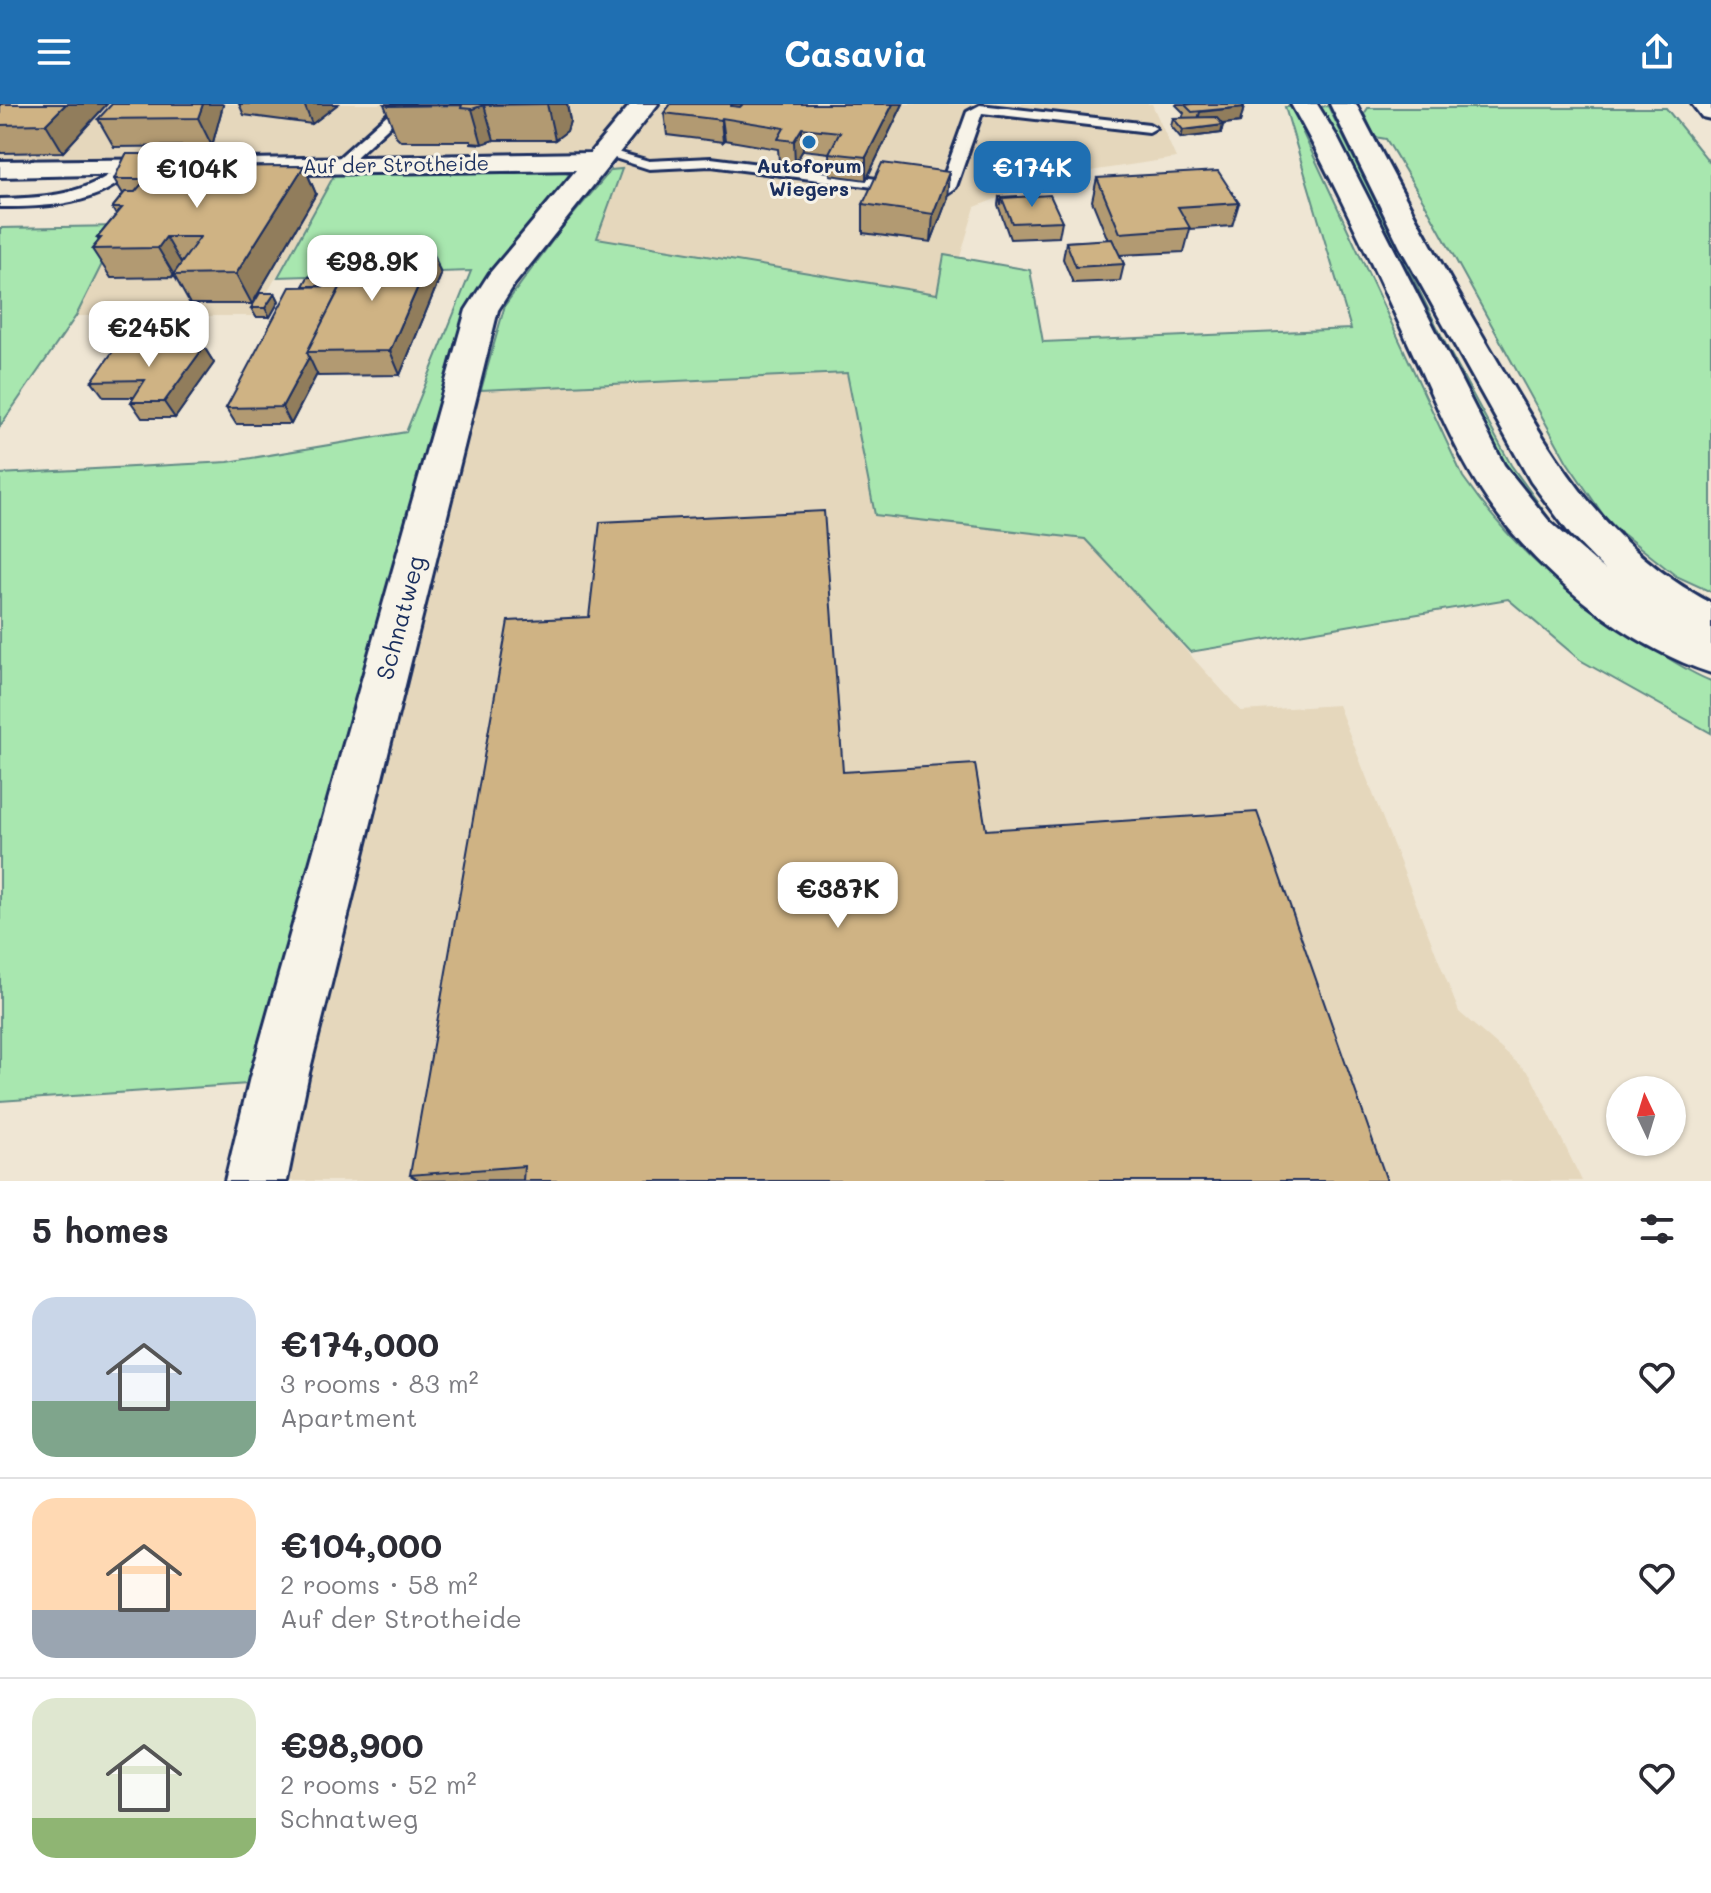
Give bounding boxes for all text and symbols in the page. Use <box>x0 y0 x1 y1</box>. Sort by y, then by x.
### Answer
text: Casavia <box>784 29 927 76</box>
icon: menu <box>32 30 76 74</box>
icon: share <box>1635 30 1679 74</box>
marker: Autoforum Wiegers <box>800 133 818 151</box>
pin: €174K <box>976 141 1088 209</box>
pin: €104K <box>141 142 253 210</box>
street label: Auf der Strotheide <box>303 149 489 179</box>
text: €174K <box>992 150 1072 184</box>
text: €104K <box>156 151 238 185</box>
place label: Autoforum Wiegers <box>757 152 861 201</box>
pin: €98.9K <box>307 235 437 303</box>
text: €98.9K <box>325 244 419 278</box>
pin: €245K <box>93 301 205 369</box>
text: €245K <box>107 310 191 344</box>
street label: Schnatweg <box>368 552 431 683</box>
pin: €387K <box>782 862 894 930</box>
text: €387K <box>796 871 880 905</box>
north arrow <box>1606 1076 1686 1156</box>
map controls <box>1606 1076 1686 1156</box>
text: 5 homes <box>32 1207 169 1252</box>
icon: filters <box>1635 1207 1679 1251</box>
text: €174,000 <box>280 1321 439 1366</box>
icon: home <box>96 1329 192 1425</box>
icon: heart <box>1635 1355 1679 1399</box>
text: 3 rooms · 83 m² <box>280 1366 479 1400</box>
text: Apartment <box>280 1400 417 1434</box>
text: €104,000 <box>280 1522 442 1567</box>
icon: home <box>96 1530 192 1626</box>
icon: heart <box>1635 1556 1679 1600</box>
text: 2 rooms · 58 m² <box>280 1567 478 1601</box>
text: Auf der Strotheide <box>280 1601 522 1635</box>
text: €98,900 <box>280 1722 424 1767</box>
icon: home <box>96 1730 192 1826</box>
icon: heart <box>1635 1756 1679 1800</box>
text: 2 rooms · 52 m² <box>280 1767 477 1801</box>
text: Schnatweg <box>280 1801 418 1835</box>

